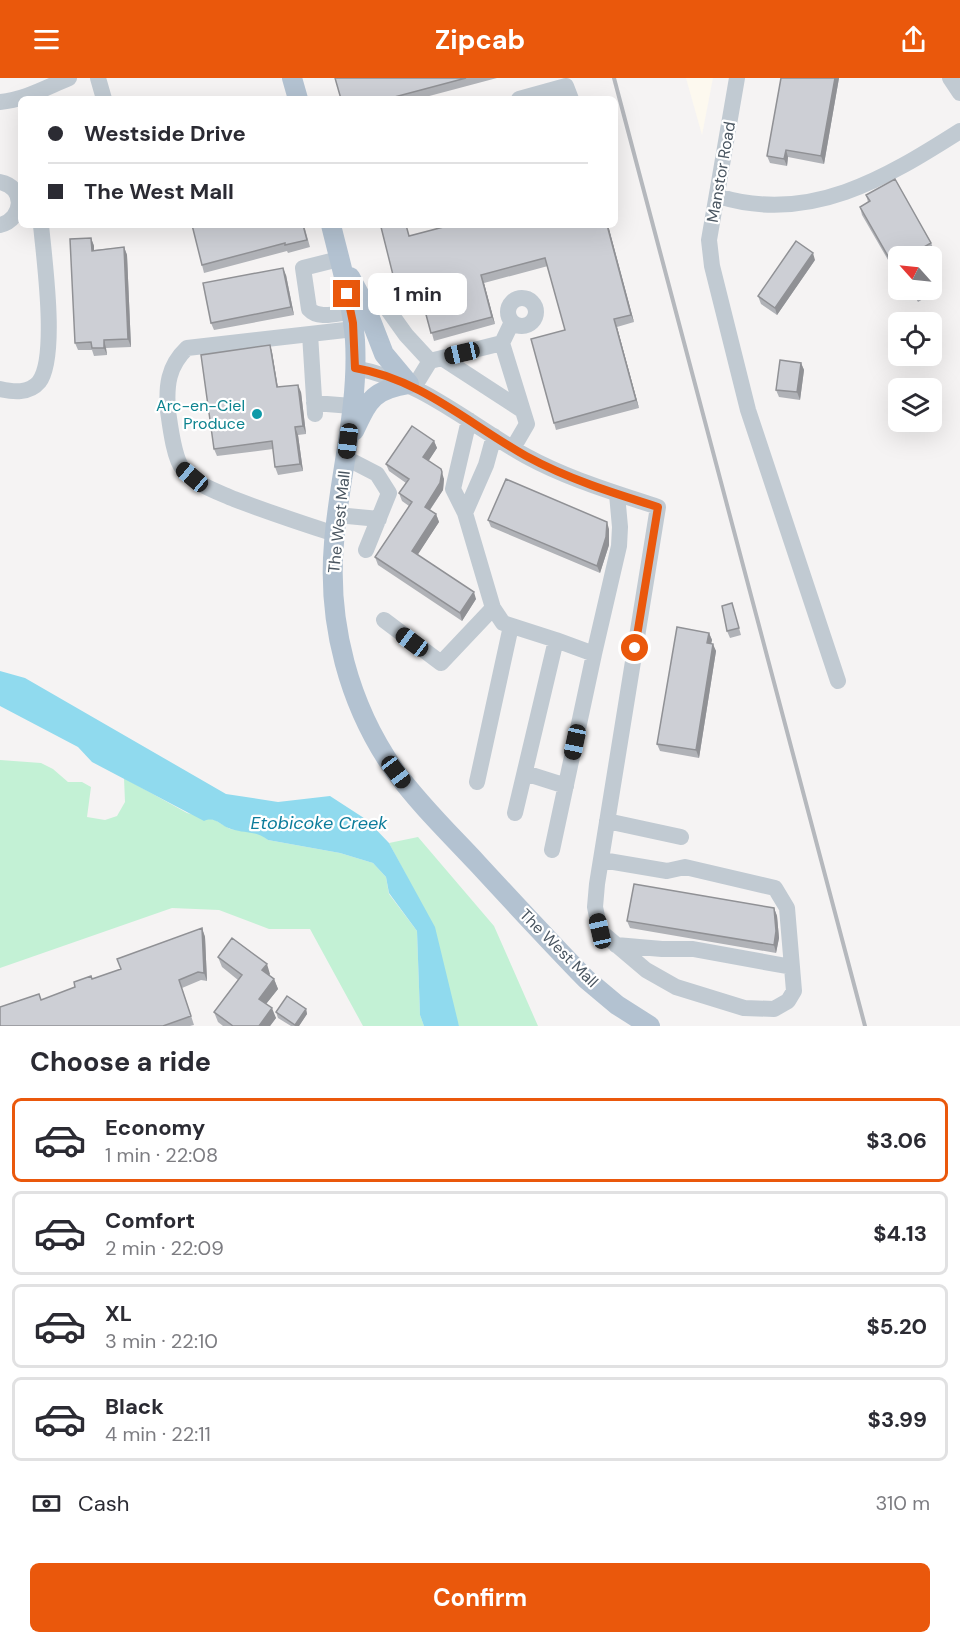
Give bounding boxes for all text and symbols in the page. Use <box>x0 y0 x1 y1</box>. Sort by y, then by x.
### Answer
text: Zipcab <box>435 22 525 57</box>
icon: menu <box>30 23 63 56</box>
icon: share <box>897 23 930 56</box>
text: Westside Drive <box>84 119 246 148</box>
street label: Manstor Road <box>702 120 740 224</box>
text: The West Mall <box>84 177 234 206</box>
north arrow <box>888 246 942 300</box>
map controls <box>888 246 942 432</box>
callout: 1 min <box>368 273 467 315</box>
route end <box>333 280 360 307</box>
text: 1 min <box>393 281 442 307</box>
button: locate <box>888 312 942 366</box>
car <box>442 340 482 366</box>
button: layers <box>888 378 942 432</box>
place label: Arc-en-Ciel Produce <box>156 395 245 434</box>
marker: Arc-en-Ciel Produce <box>250 407 264 421</box>
car <box>337 422 359 460</box>
car <box>172 459 212 495</box>
street label: The West Mall <box>323 470 355 574</box>
car <box>392 624 432 660</box>
route start <box>621 634 648 661</box>
car <box>562 723 588 761</box>
car <box>378 752 414 792</box>
water label: Etobicoke Creek <box>250 811 388 835</box>
street label: The West Mall <box>515 904 603 992</box>
car <box>587 911 613 951</box>
text: Choose a ride <box>30 1044 211 1079</box>
icon: car <box>33 1113 87 1167</box>
text: Economy <box>105 1113 205 1142</box>
text: $3.06 <box>866 1126 927 1155</box>
text: 1 min · 22:08 <box>105 1142 218 1168</box>
icon: car <box>33 1206 87 1260</box>
text: Comfort <box>105 1206 195 1235</box>
text: $4.13 <box>873 1219 927 1248</box>
text: 2 min · 22:09 <box>105 1235 224 1261</box>
icon: car <box>33 1299 87 1353</box>
text: XL <box>105 1299 132 1328</box>
text: $5.20 <box>866 1312 927 1341</box>
text: 3 min · 22:10 <box>105 1328 218 1354</box>
icon: car <box>33 1392 87 1446</box>
text: Black <box>105 1392 164 1421</box>
text: $3.99 <box>868 1405 927 1434</box>
text: 4 min · 22:11 <box>105 1421 211 1447</box>
icon: cash <box>30 1487 63 1520</box>
text: Cash <box>78 1489 129 1518</box>
text: 310 m <box>875 1490 930 1516</box>
button: Confirm <box>30 1563 930 1632</box>

